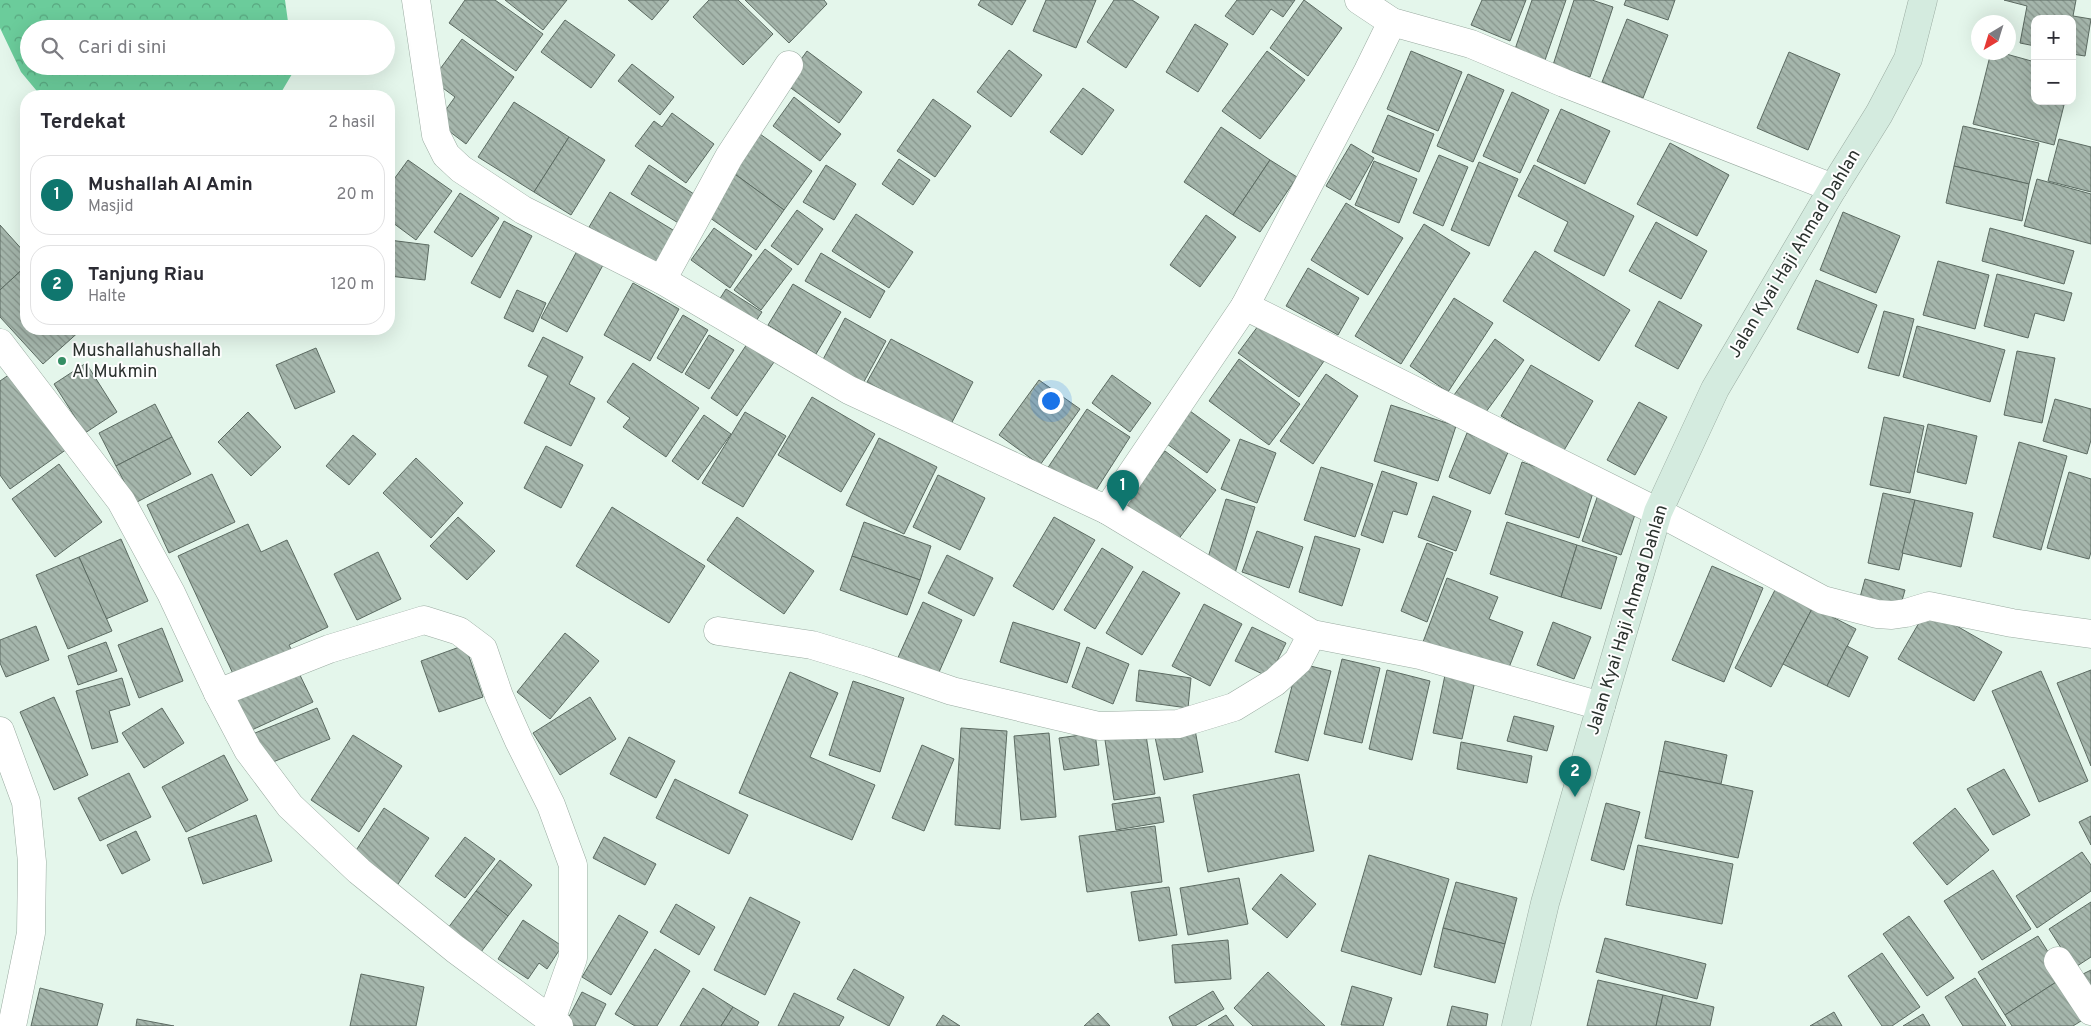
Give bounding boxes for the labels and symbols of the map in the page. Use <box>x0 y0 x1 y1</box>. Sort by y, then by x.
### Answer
north arrow <box>1971 15 2016 60</box>
street label: Jalan Kyai Haji Ahmad Dahlan <box>1723 145 1867 363</box>
place label: Mushallahushallah Al Mukmin <box>72 340 221 384</box>
marker: Mushallahushallah Al Mukmin <box>56 355 68 367</box>
your location <box>1038 388 1064 414</box>
pin: 1 <box>1107 470 1139 511</box>
street label: Jalan Kyai Haji Ahmad Dahlan <box>1582 502 1674 738</box>
pin: 2 <box>1559 756 1591 797</box>

